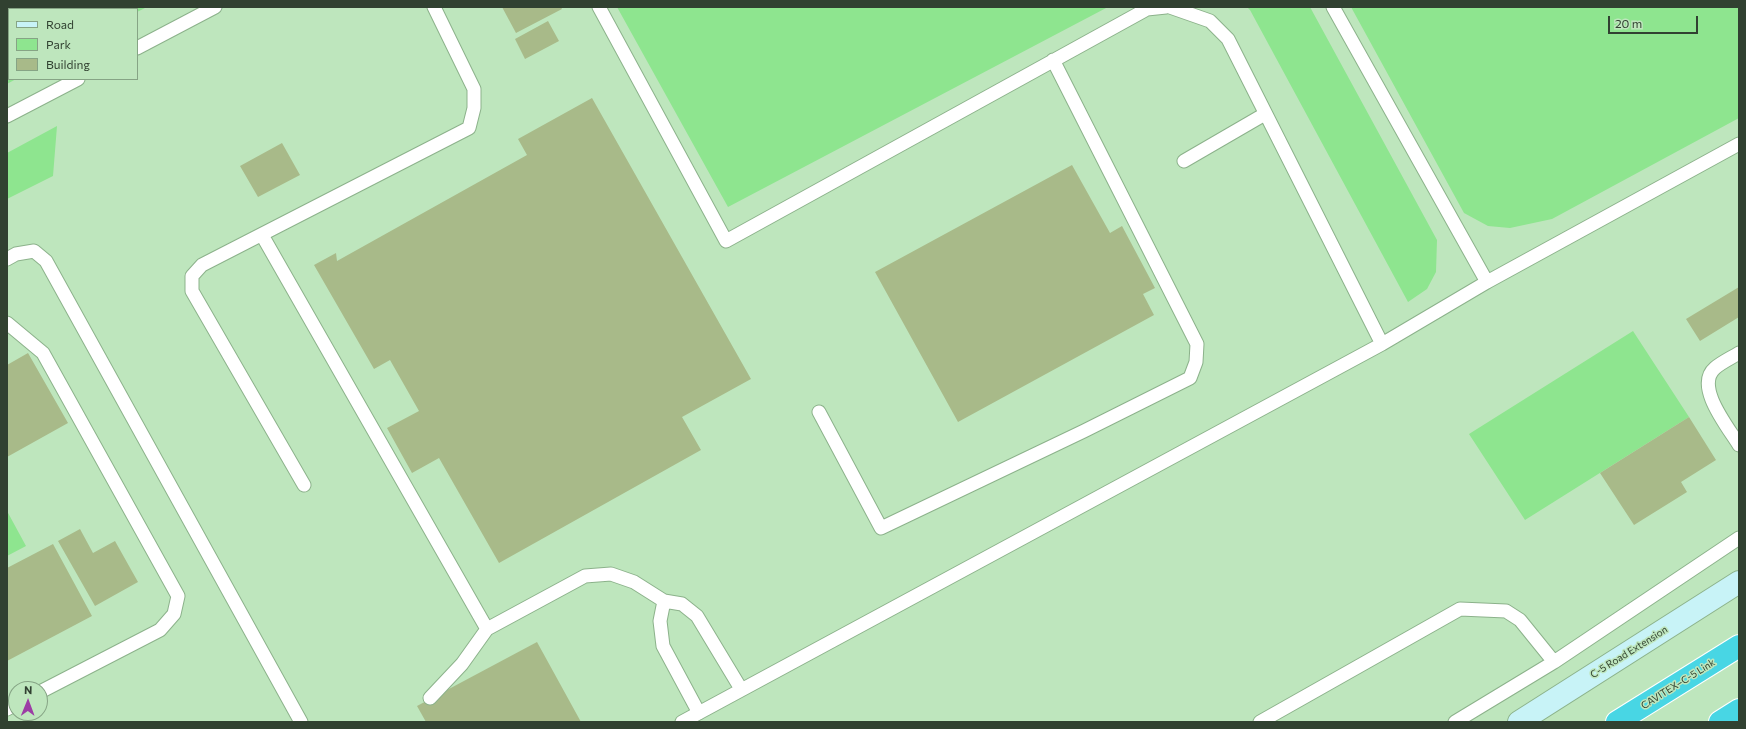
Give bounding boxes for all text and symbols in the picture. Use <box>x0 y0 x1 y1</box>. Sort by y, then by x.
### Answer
legend <box>8 8 138 80</box>
scale bar <box>1610 8 1700 34</box>
text: 20 m <box>1615 16 1642 30</box>
text: Road <box>46 17 74 31</box>
text: Park <box>46 37 71 51</box>
text: Building <box>46 57 90 71</box>
street label: C-5 Road Extension <box>1588 623 1670 681</box>
street label: CAVITEX–C-5 Link <box>1639 656 1717 712</box>
north arrow <box>8 681 48 721</box>
text: N <box>24 683 32 696</box>

